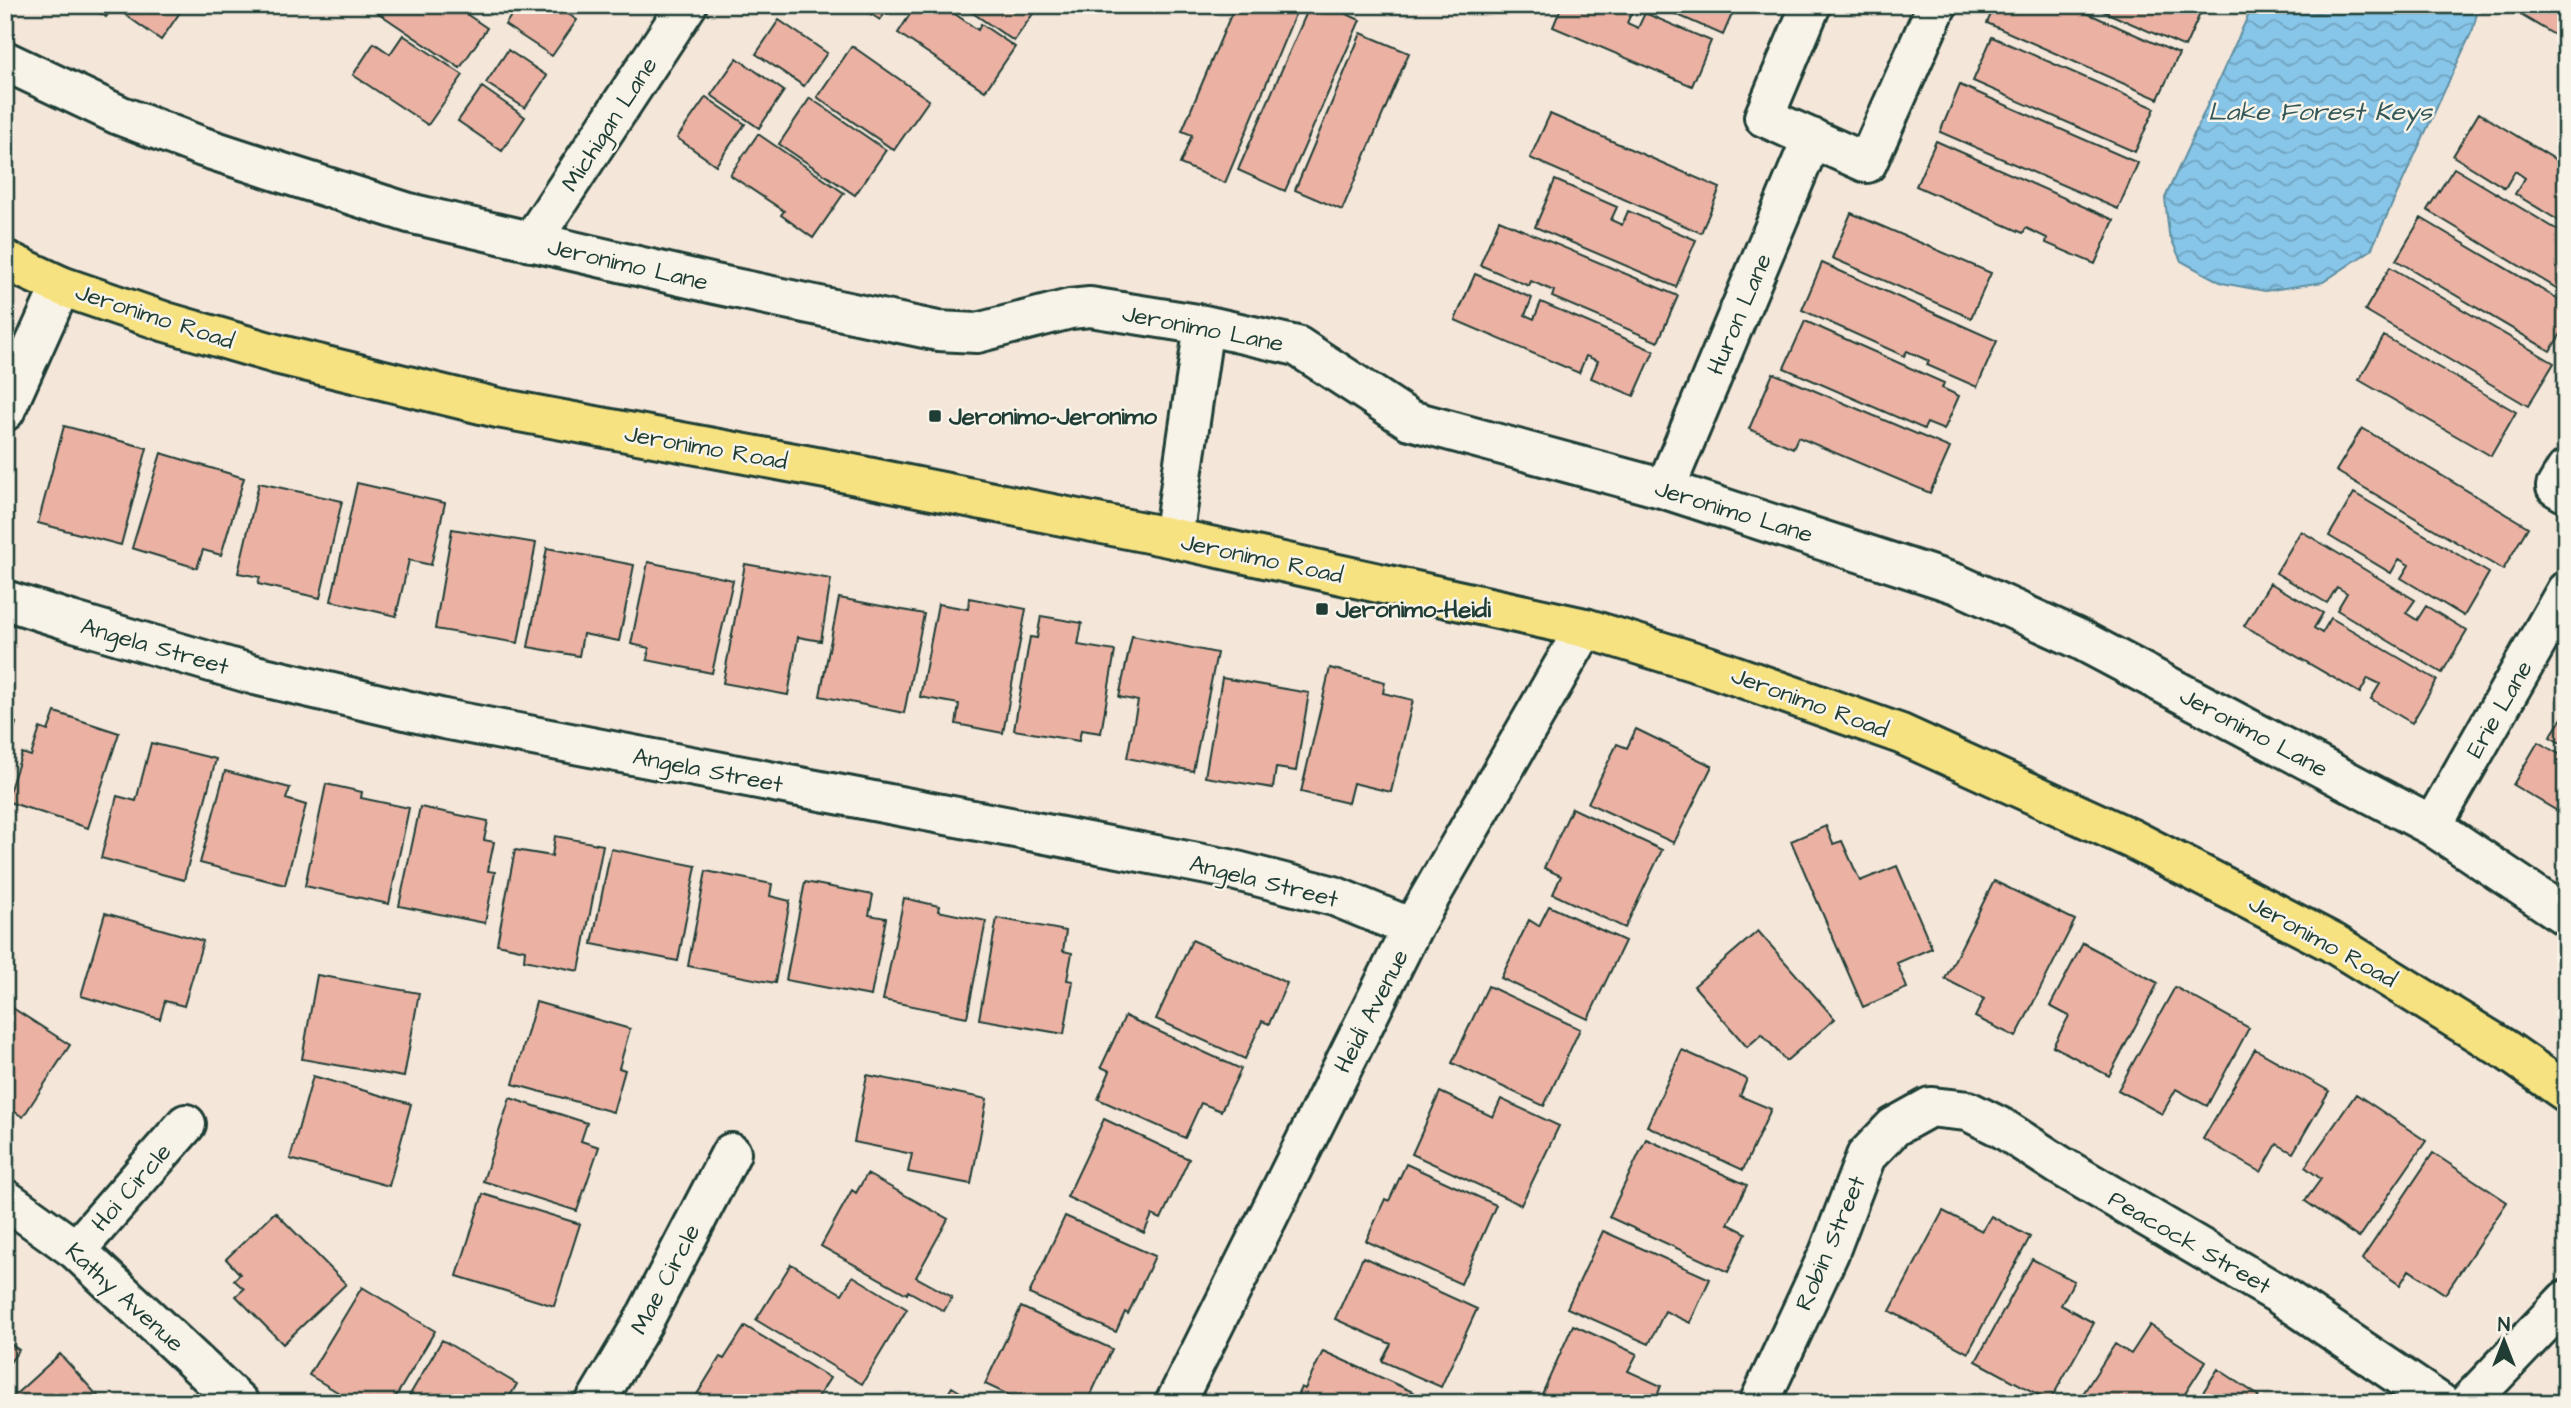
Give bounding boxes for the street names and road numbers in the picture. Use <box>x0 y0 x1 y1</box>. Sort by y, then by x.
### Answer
street label: Michigan Lane <box>554 51 667 199</box>
street label: Jeronimo Lane <box>544 230 711 300</box>
street label: Huron Lane <box>1699 248 1781 380</box>
street label: Jeronimo Road <box>71 275 238 359</box>
street label: Jeronimo Lane <box>1119 297 1286 361</box>
street label: Jeronimo Road <box>622 417 790 479</box>
street label: Jeronimo Lane <box>1650 472 1817 552</box>
street label: Jeronimo Road <box>1178 525 1346 593</box>
street label: Angela Street <box>77 610 233 685</box>
street label: Erie Lane <box>2458 654 2541 765</box>
street label: Jeronimo Road <box>1726 659 1893 747</box>
street label: Jeronimo Lane <box>2173 679 2334 786</box>
street label: Angela Street <box>630 740 786 803</box>
street label: Angela Street <box>1185 847 1342 918</box>
street label: Jeronimo Road <box>2242 887 2403 997</box>
street label: Heidi Avenue <box>1326 944 1418 1079</box>
street label: Hoi Circle <box>84 1136 180 1239</box>
street label: Robin Street <box>1787 1170 1875 1316</box>
street label: Peacock Street <box>2102 1182 2277 1303</box>
street label: Mae Circle <box>623 1218 709 1341</box>
street label: Kathy Avenue <box>57 1235 191 1361</box>

